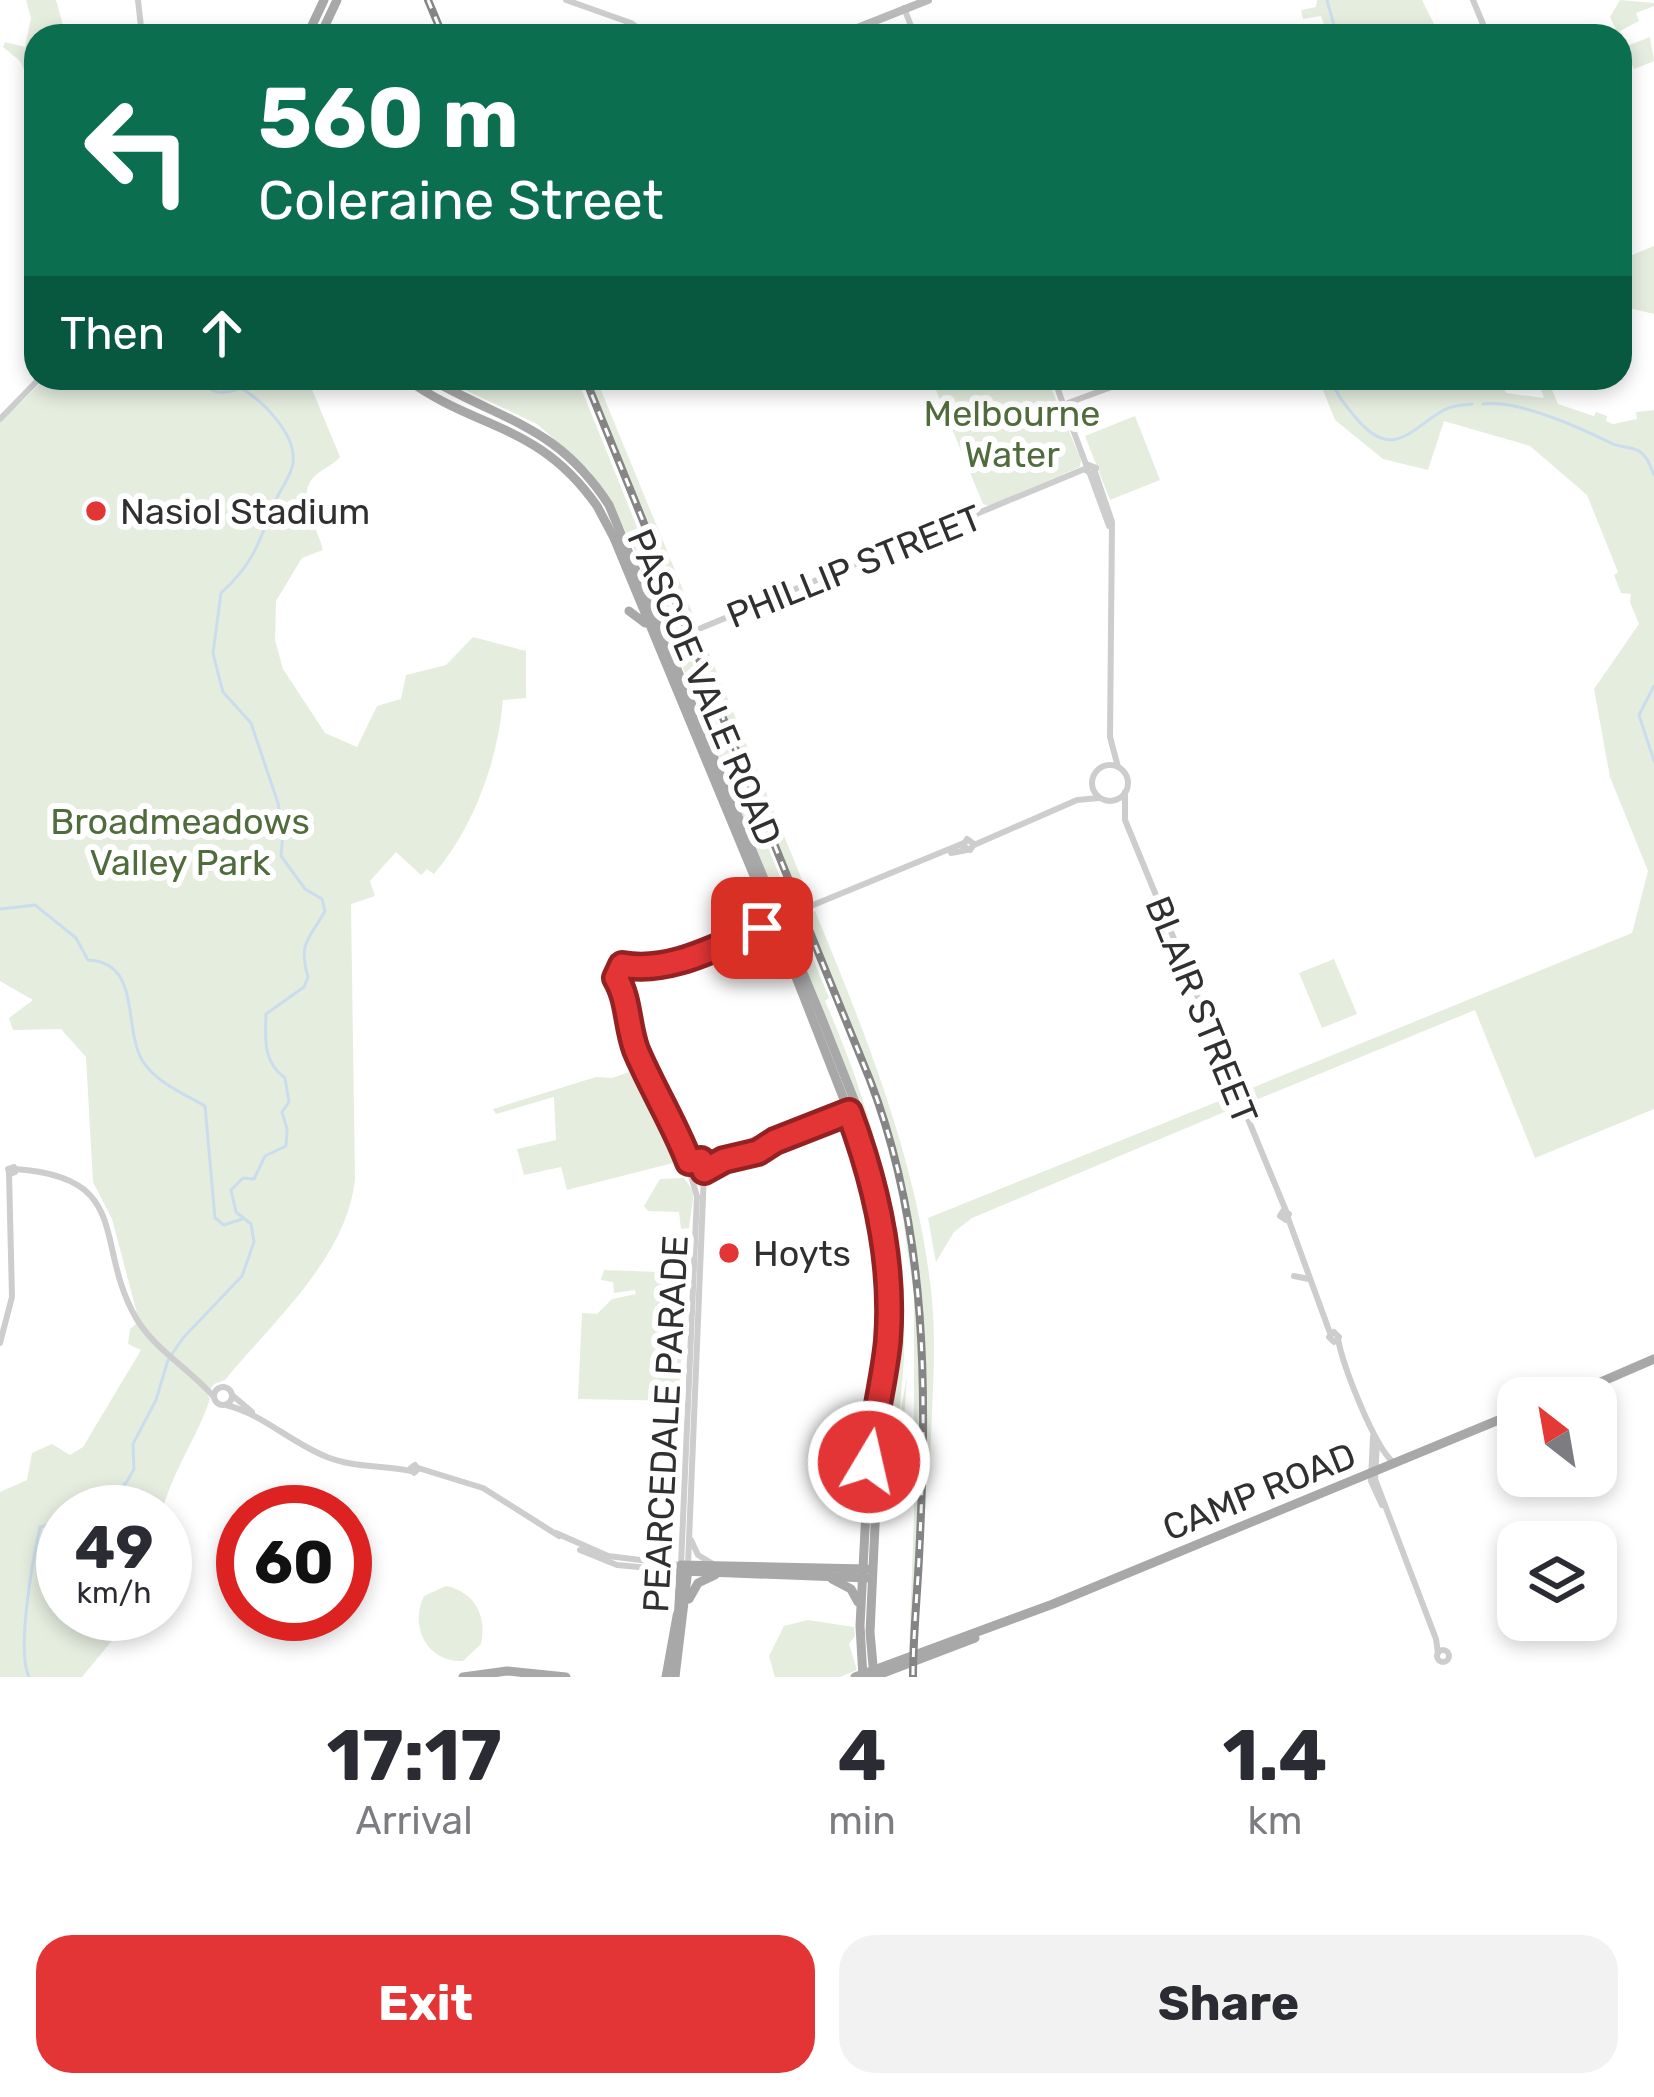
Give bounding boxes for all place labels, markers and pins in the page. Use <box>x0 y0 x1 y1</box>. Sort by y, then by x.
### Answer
place label: Nasiol Stadium <box>120 490 370 533</box>
marker: Nasiol Stadium <box>83 498 109 524</box>
pin <box>711 877 813 979</box>
place label: Hoyts <box>753 1232 851 1275</box>
marker: Hoyts <box>716 1240 742 1266</box>

